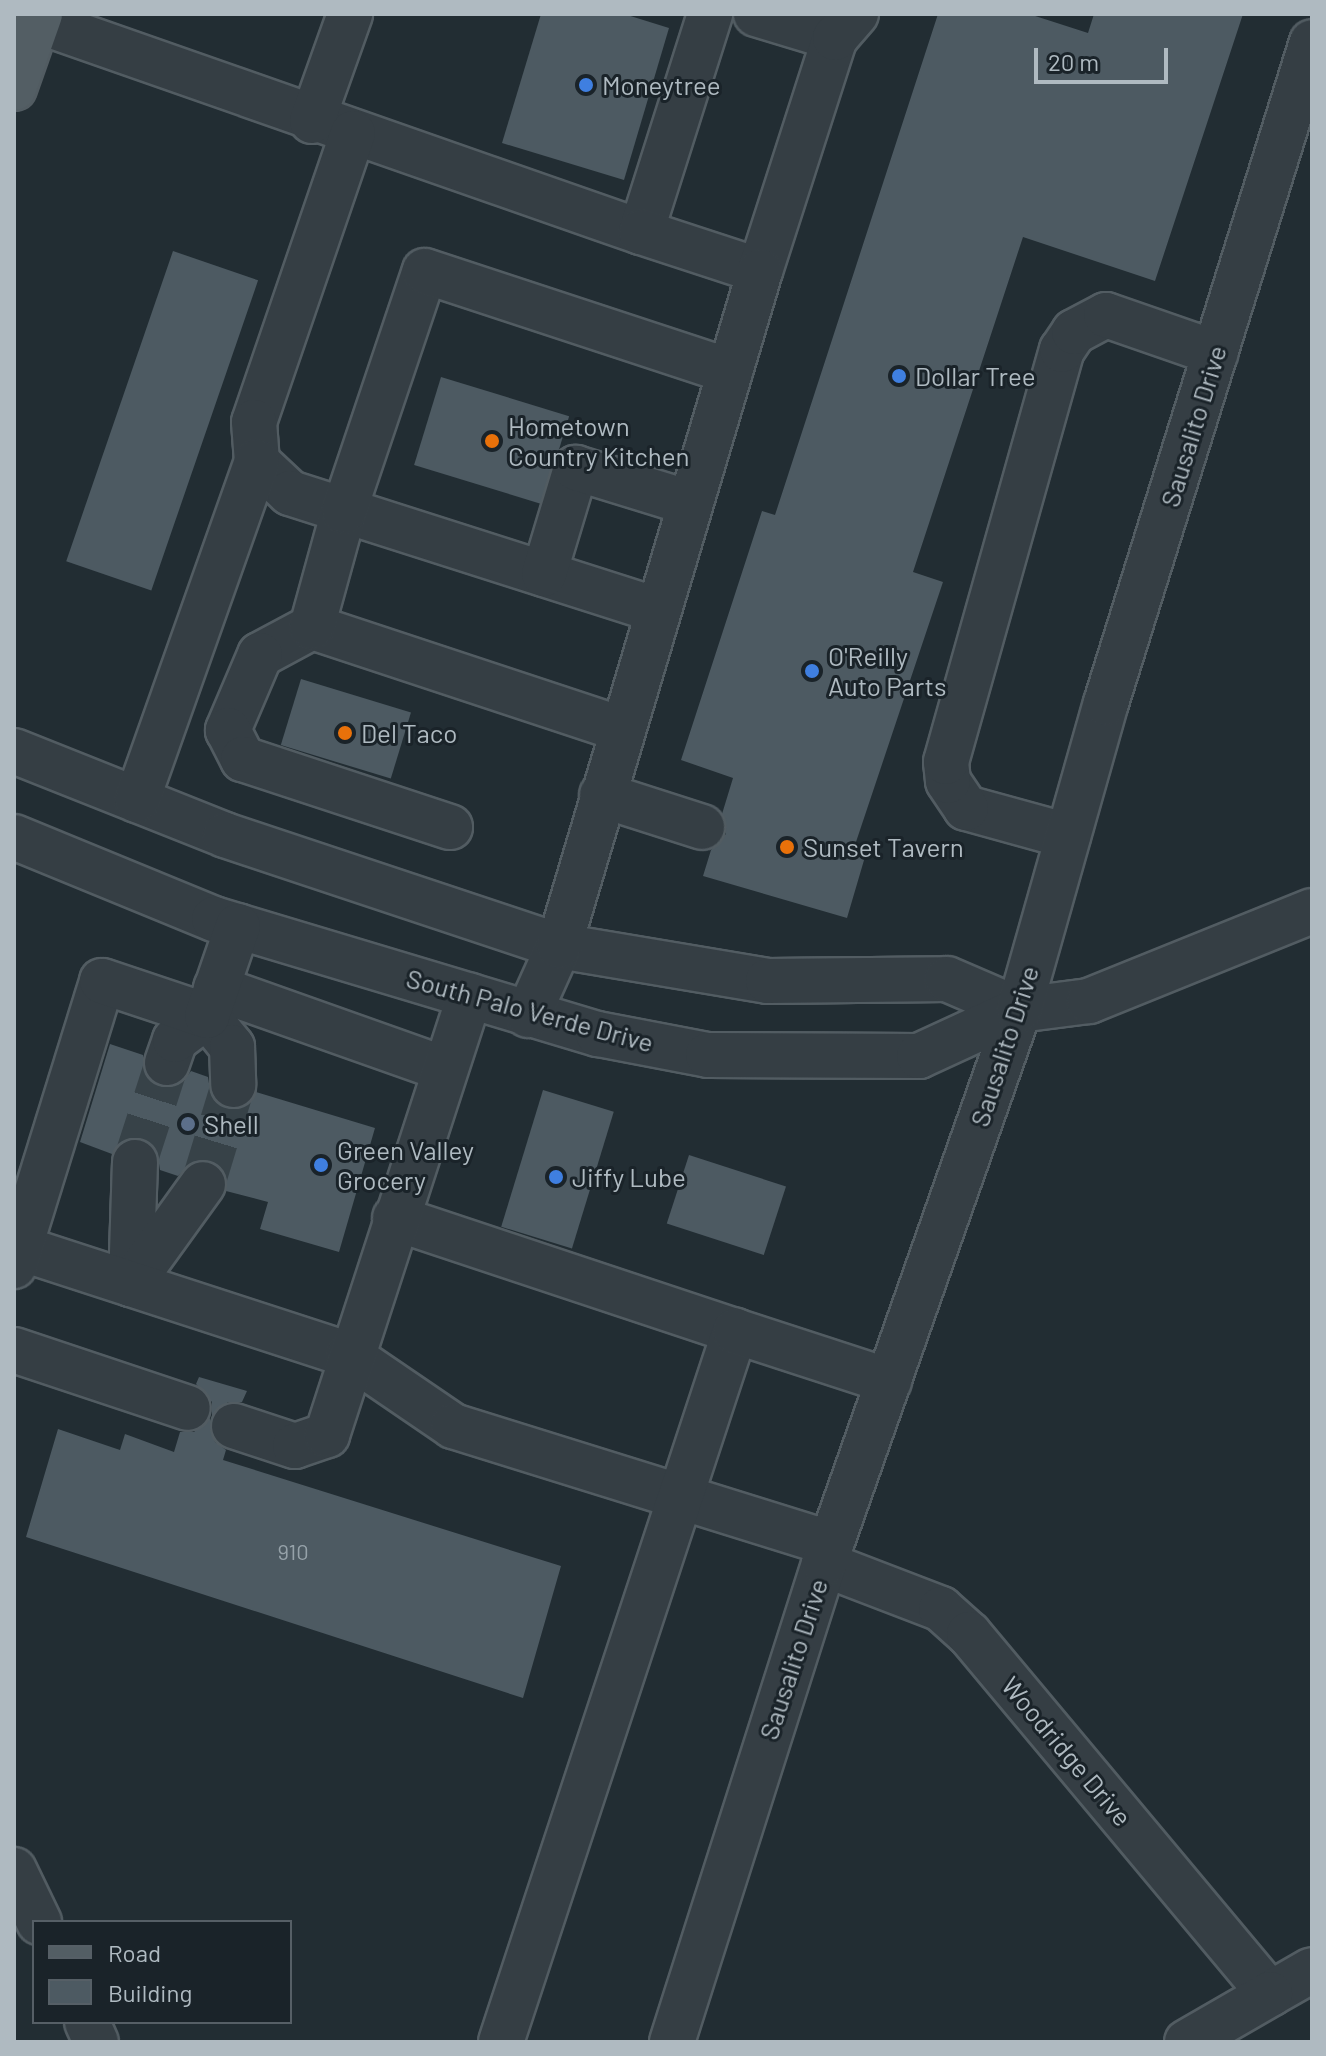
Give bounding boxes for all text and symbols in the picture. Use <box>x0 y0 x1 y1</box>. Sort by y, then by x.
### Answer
scale bar <box>1038 32 1172 82</box>
text: 20 m <box>1048 47 1099 76</box>
place label: Moneytree <box>602 69 721 101</box>
marker: Moneytree <box>577 76 595 94</box>
street label: Sausalito Drive <box>1154 342 1232 510</box>
place label: Dollar Tree <box>915 360 1036 392</box>
marker: Dollar Tree <box>890 367 908 385</box>
place label: Hometown Country Kitchen <box>508 410 690 472</box>
marker: Hometown Country Kitchen <box>483 432 501 450</box>
place label: O'Reilly Auto Parts <box>828 640 947 702</box>
marker: O'Reilly Auto Parts <box>803 662 821 680</box>
place label: Del Taco <box>361 717 457 749</box>
marker: Del Taco <box>336 724 354 742</box>
place label: Sunset Tavern <box>803 831 964 863</box>
marker: Sunset Tavern <box>778 838 796 856</box>
street label: South Palo Verde Drive <box>403 962 657 1058</box>
street label: Sausalito Drive <box>963 962 1045 1130</box>
place label: Shell <box>204 1108 259 1140</box>
marker: Shell <box>179 1115 197 1133</box>
place label: Green Valley Grocery <box>337 1134 474 1196</box>
marker: Green Valley Grocery <box>312 1156 330 1174</box>
place label: Jiffy Lube <box>572 1161 686 1193</box>
marker: Jiffy Lube <box>547 1168 565 1186</box>
house number: 910 <box>277 1539 309 1565</box>
street label: Sausalito Drive <box>752 1575 834 1743</box>
street label: Woodridge Drive <box>996 1670 1138 1832</box>
legend <box>32 1920 292 2024</box>
text: Road <box>108 1938 161 1967</box>
text: Building <box>108 1978 192 2007</box>

